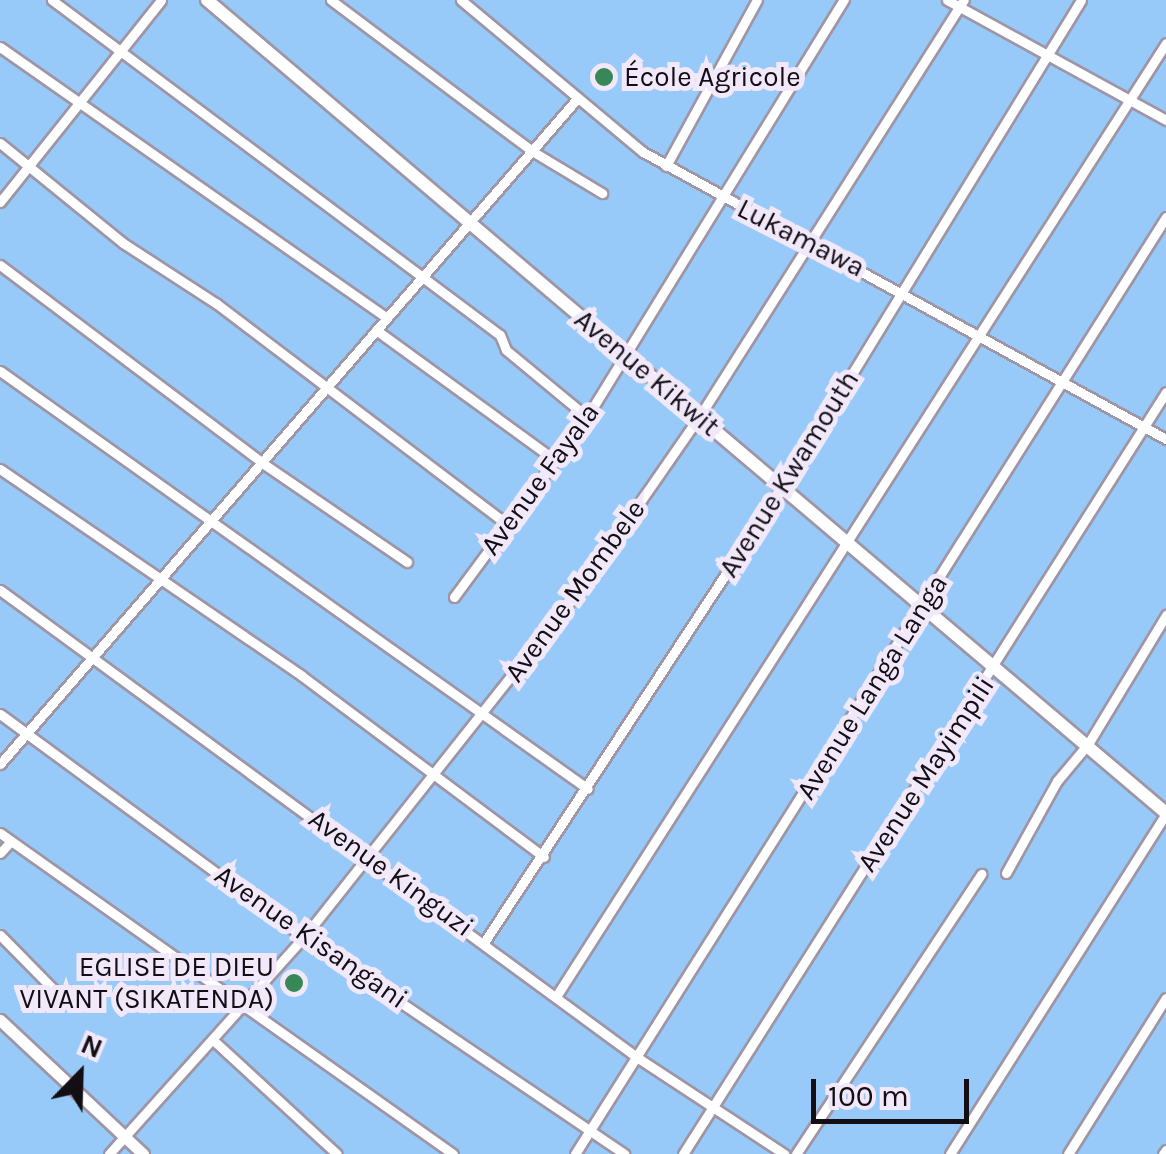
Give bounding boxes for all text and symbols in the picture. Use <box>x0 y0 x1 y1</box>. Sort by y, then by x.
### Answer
place label: École Agricole <box>624 60 801 94</box>
marker: École Agricole <box>593 66 615 88</box>
street label: Lukamawa <box>732 192 870 284</box>
street label: Avenue Kikwit <box>568 303 726 443</box>
street label: Avenue Kwamouth <box>712 364 866 584</box>
street label: Avenue Fayala <box>474 396 606 562</box>
street label: Avenue Mombele <box>498 493 652 689</box>
street label: Avenue Langa Langa <box>789 568 955 806</box>
street label: Avenue Mayimpili <box>850 670 1002 878</box>
street label: Avenue Kinguzi <box>302 802 480 944</box>
street label: Avenue Kisangani <box>208 858 414 1016</box>
place label: EGLISE DE DIEU VIVANT (SIKATENDA) <box>20 950 274 1016</box>
marker: EGLISE DE DIEU VIVANT (SIKATENDA) <box>283 972 305 994</box>
north arrow <box>30 1024 130 1124</box>
text: N <box>76 1027 108 1065</box>
scale bar <box>816 1059 974 1121</box>
text: 100 m <box>828 1078 909 1114</box>

